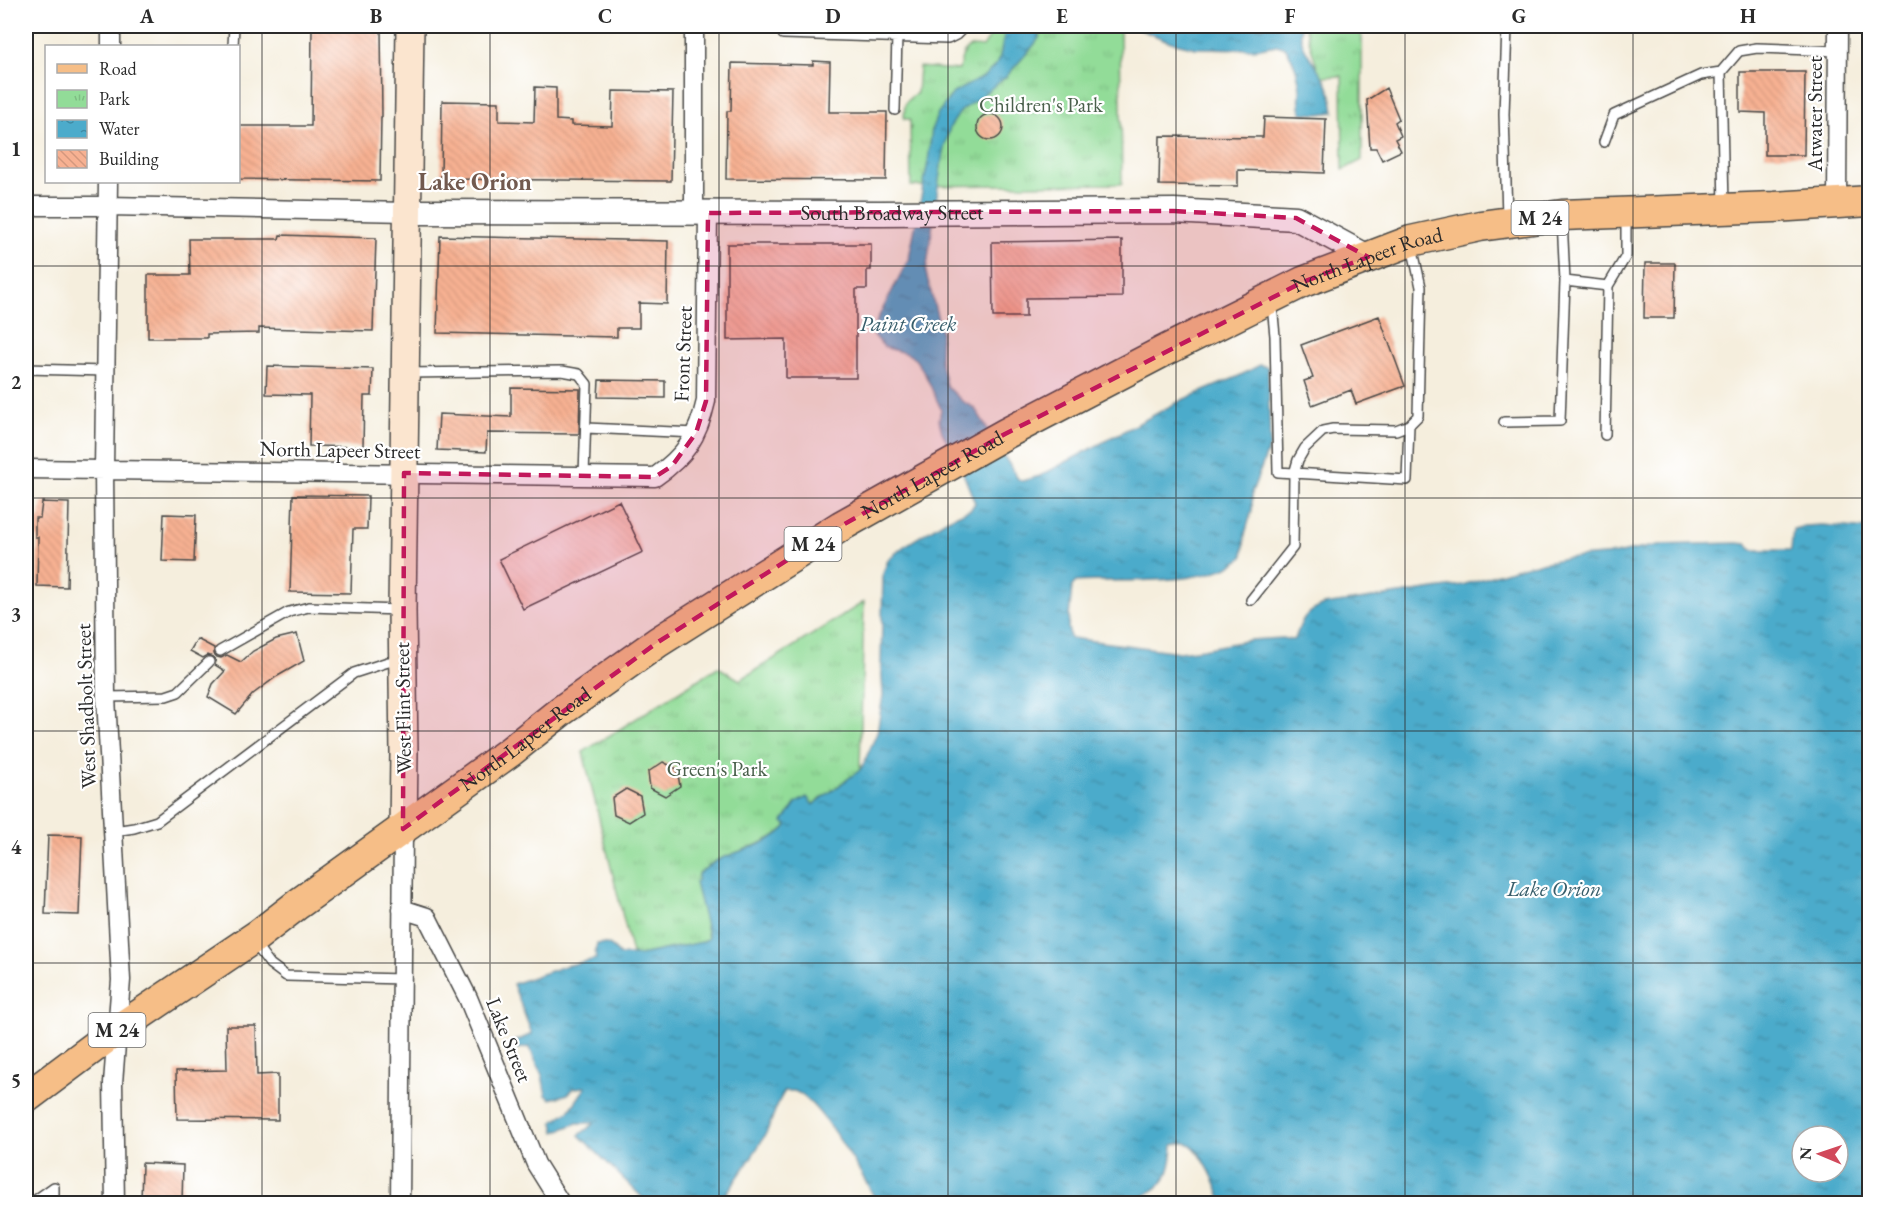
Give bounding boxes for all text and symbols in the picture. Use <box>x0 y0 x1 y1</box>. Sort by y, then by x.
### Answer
text: A <box>139 3 155 29</box>
text: B <box>370 3 382 29</box>
text: C <box>598 3 612 29</box>
text: D <box>825 3 841 29</box>
text: E <box>1056 3 1068 29</box>
text: F <box>1285 3 1296 29</box>
text: G <box>1512 3 1526 29</box>
text: H <box>1740 3 1756 29</box>
legend <box>45 45 240 183</box>
street label: Atwater Street <box>1801 56 1828 173</box>
text: Road <box>99 57 138 80</box>
text: Park <box>99 87 130 110</box>
park label: Children's Park <box>979 91 1104 118</box>
text: Water <box>99 117 140 140</box>
text: 1 <box>11 136 21 162</box>
text: Building <box>99 147 159 170</box>
district label: Lake Orion <box>418 166 532 197</box>
street label: South Broadway Street <box>800 198 984 226</box>
road number: M 24 <box>1512 201 1568 235</box>
street label: North Lapeer Road <box>1287 220 1445 299</box>
street label: Front Street <box>667 305 698 403</box>
water label: Paint Creek <box>859 309 957 338</box>
text: 2 <box>11 369 22 395</box>
street label: North Lapeer Road <box>856 424 1008 525</box>
street label: North Lapeer Street <box>259 435 421 464</box>
road number: M 24 <box>784 527 842 561</box>
text: 3 <box>11 601 21 627</box>
street label: West Shadbolt Street <box>69 623 102 789</box>
street label: West Flint Street <box>388 641 417 774</box>
street label: North Lapeer Road <box>453 680 596 797</box>
park label: Green's Park <box>667 755 768 782</box>
text: 4 <box>11 834 22 860</box>
water label: Lake Orion <box>1506 874 1601 903</box>
street label: Lake Street <box>480 993 539 1087</box>
road number: M 24 <box>88 1013 146 1047</box>
text: 5 <box>11 1067 21 1093</box>
north arrow <box>1790 1124 1850 1184</box>
text: N <box>1795 1147 1816 1160</box>

